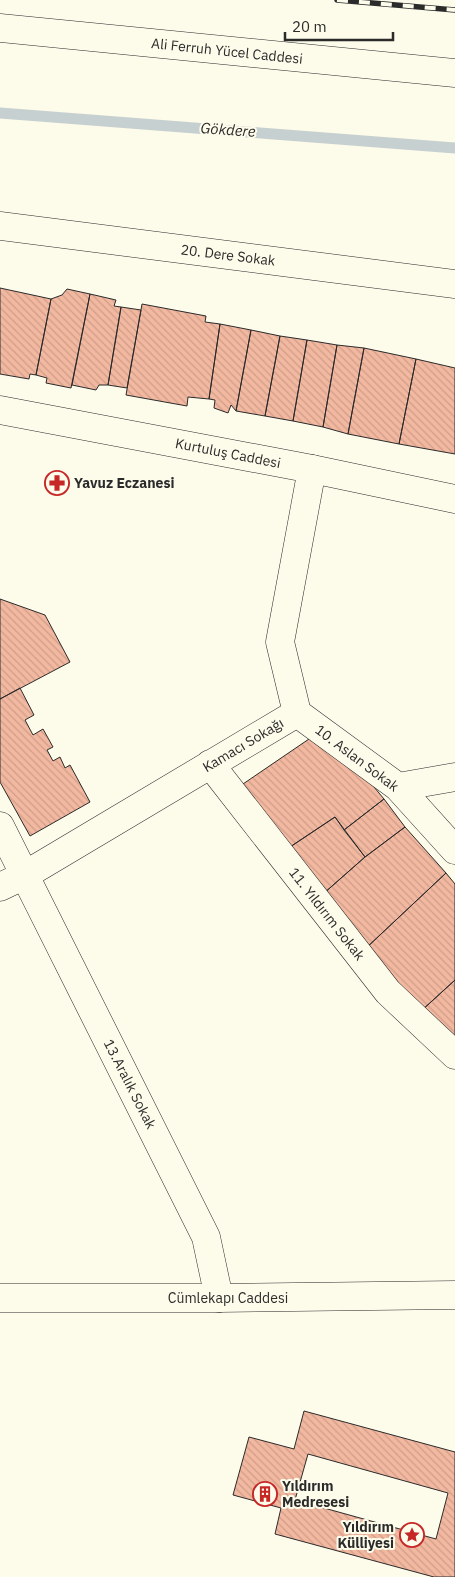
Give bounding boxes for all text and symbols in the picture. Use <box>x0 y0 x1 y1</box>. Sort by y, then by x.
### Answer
scale bar <box>285 10 392 42</box>
text: 20 m <box>292 17 327 36</box>
street label: Ali Ferruh Yücel Caddesi <box>150 34 304 68</box>
water label: Gökdere <box>200 118 257 141</box>
street label: 20. Dere Sokak <box>180 240 277 270</box>
street label: Kurtuluş Caddesi <box>174 434 282 472</box>
pharmacy icon: Yavuz Eczanesi <box>44 470 70 496</box>
place label: Yavuz Eczanesi <box>74 474 175 492</box>
street label: Kamacı Sokağı <box>199 714 287 776</box>
street label: 10. Aslan Sokak <box>311 721 403 796</box>
street label: 11. Yıldırım Sokak <box>285 864 369 965</box>
street label: 13.Aralık Sokak <box>100 1036 161 1133</box>
street label: Cümlekapı Caddesi <box>168 1289 288 1307</box>
place label: Yıldırım Medresesi <box>282 1477 349 1511</box>
building icon: Yıldırım Medresesi <box>252 1481 278 1507</box>
place label: Yıldırım Külliyesi <box>338 1518 394 1552</box>
place icon: Yıldırım Külliyesi <box>399 1522 425 1548</box>

